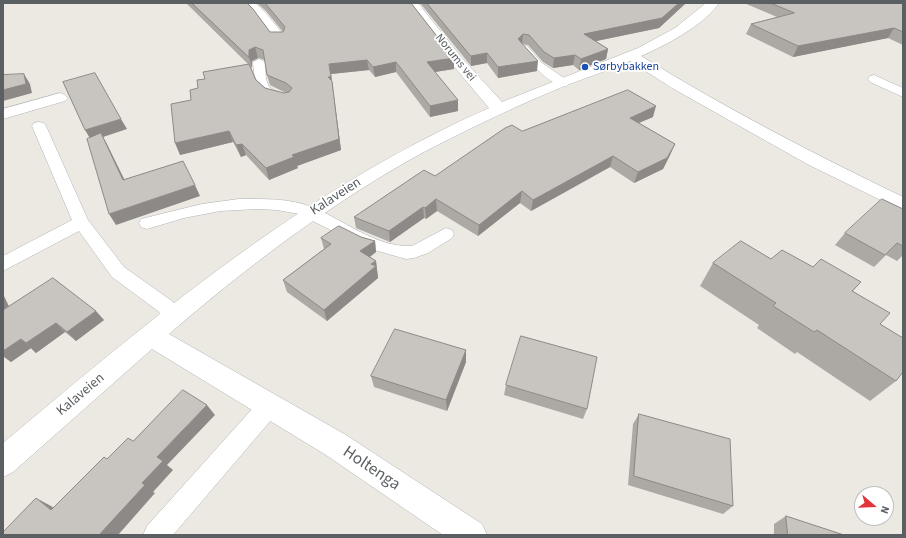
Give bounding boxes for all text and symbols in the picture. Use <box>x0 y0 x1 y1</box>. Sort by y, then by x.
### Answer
street label: Norums vei <box>432 31 478 85</box>
place label: Sørbybakken <box>593 60 659 74</box>
marker: Sørbybakken <box>580 62 590 72</box>
street label: Kalaveien <box>307 174 365 220</box>
street label: Kalaveien <box>54 370 108 420</box>
street label: Holtenga <box>338 442 404 496</box>
north arrow <box>854 486 894 526</box>
text: N <box>877 504 893 516</box>

